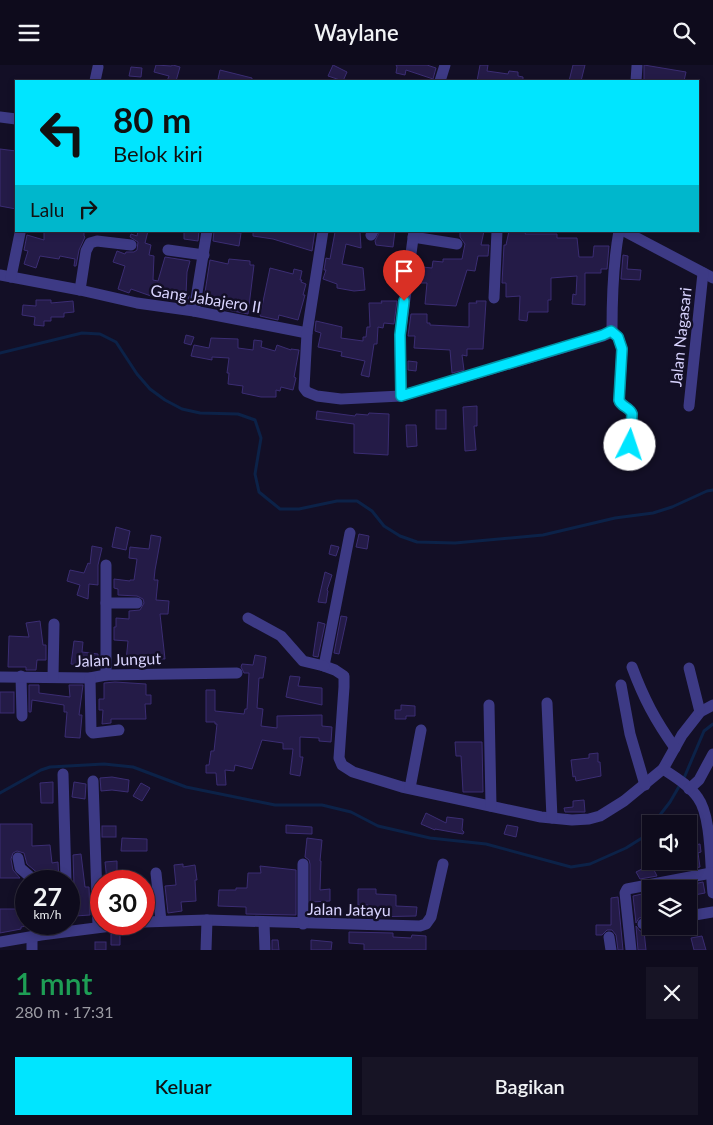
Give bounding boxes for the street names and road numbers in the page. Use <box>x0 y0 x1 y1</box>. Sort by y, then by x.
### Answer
street label: Gang Jabajero II <box>149 280 263 316</box>
street label: Jalan Nagasari <box>665 286 695 388</box>
street label: Jalan Jungut <box>75 648 162 670</box>
street label: Jalan Jatayu <box>307 899 391 919</box>

